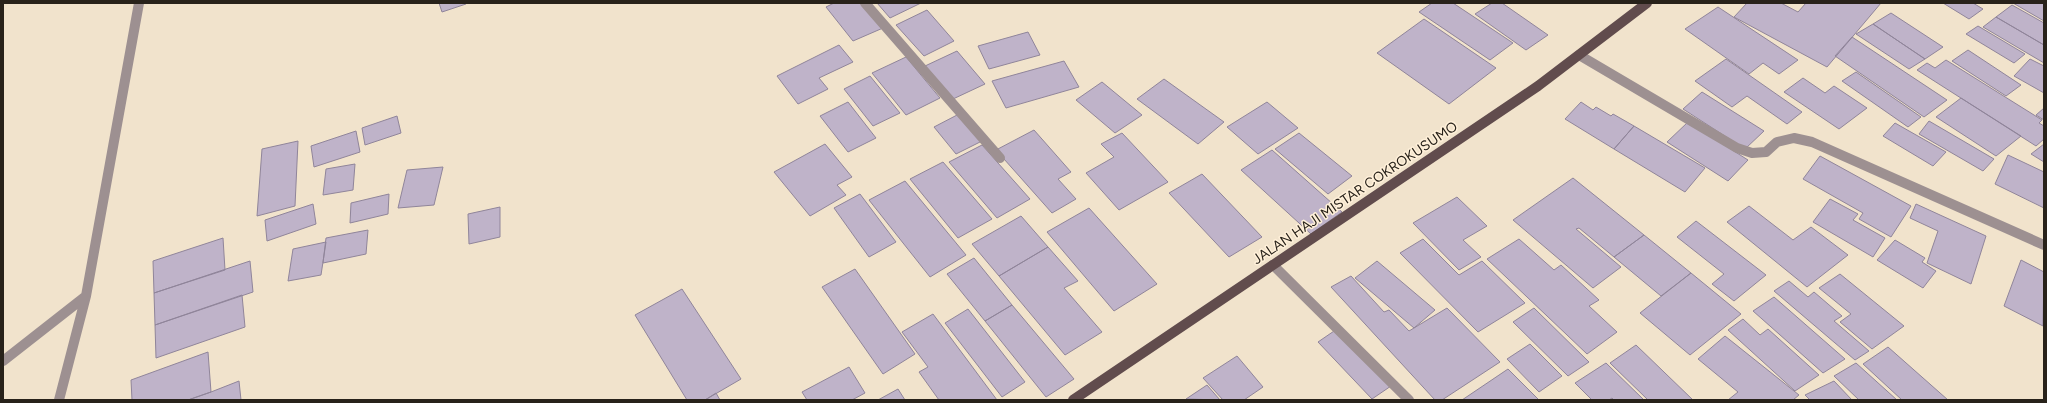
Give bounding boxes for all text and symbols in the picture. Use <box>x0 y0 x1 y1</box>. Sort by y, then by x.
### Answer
street label: JALAN HAJI MISTAR COKROKUSUMO <box>1249 118 1461 268</box>

